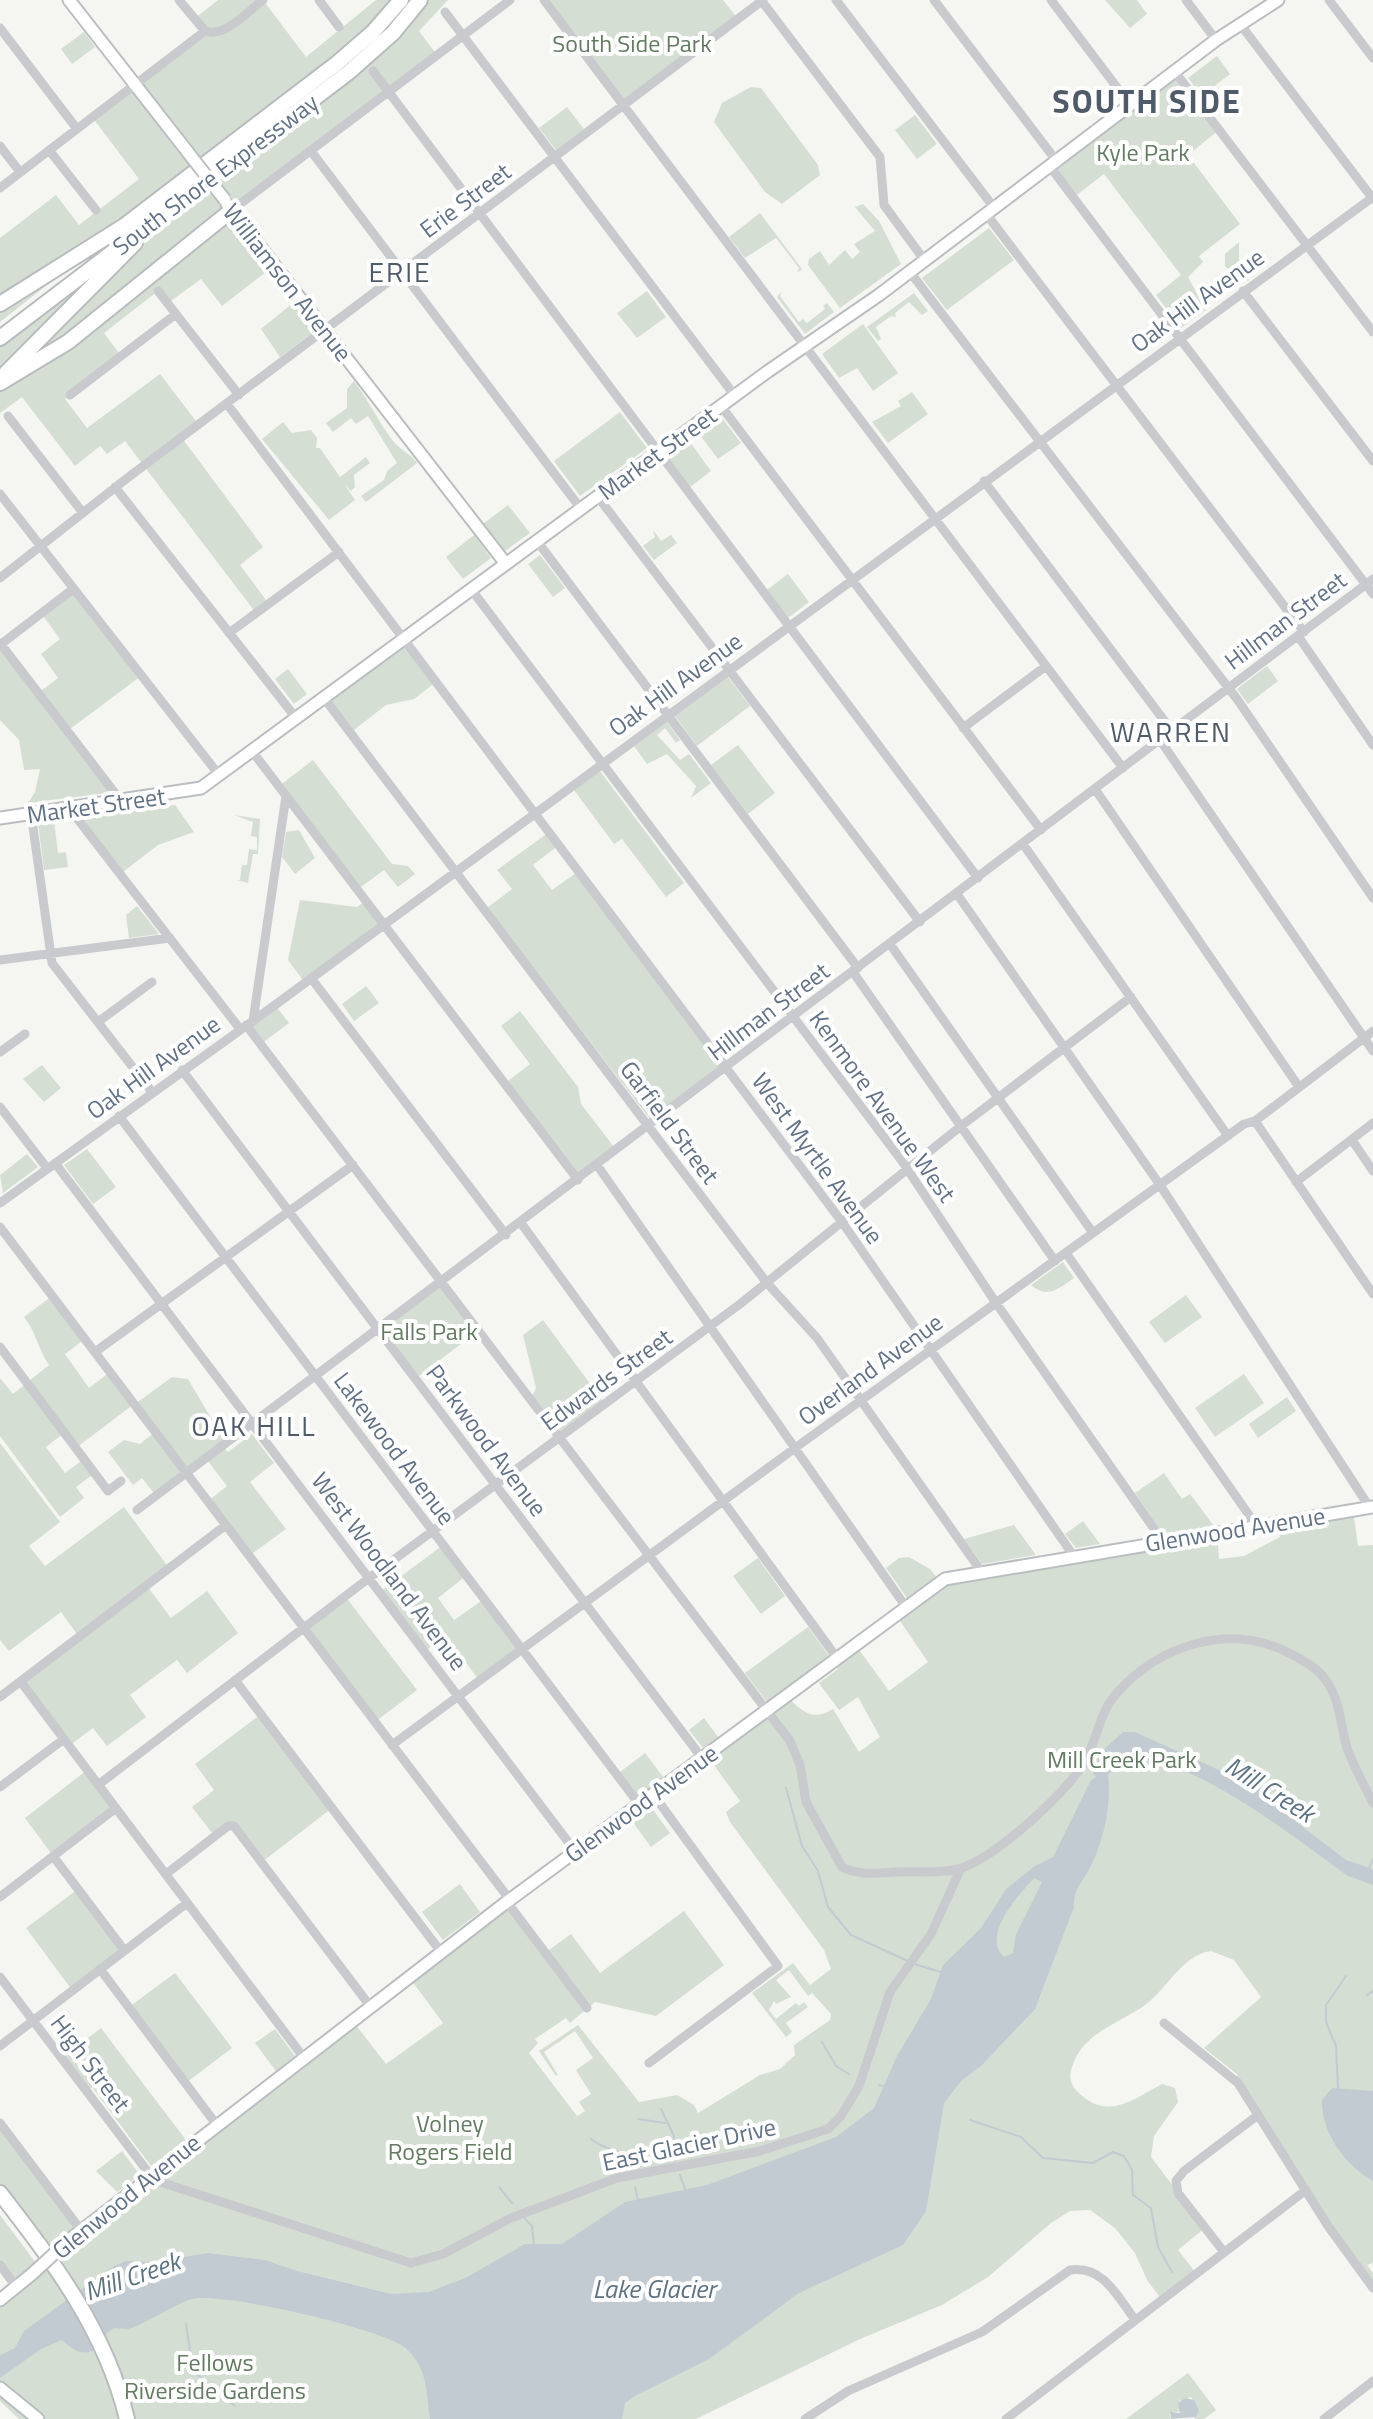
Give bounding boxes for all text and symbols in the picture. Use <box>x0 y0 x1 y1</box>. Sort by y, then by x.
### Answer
park label: South Side Park <box>552 25 712 61</box>
district label: SOUTH SIDE <box>1052 77 1242 125</box>
street label: South Shore Expressway <box>104 84 326 264</box>
park label: Kyle Park <box>1096 134 1190 170</box>
street label: Erie Street <box>412 153 519 246</box>
street label: Williamson Avenue <box>215 195 361 369</box>
street label: Oak Hill Avenue <box>1123 239 1271 361</box>
district label: ERIE <box>368 250 432 293</box>
street label: Market Street <box>590 397 724 509</box>
street label: Hillman Street <box>1216 562 1354 678</box>
street label: Oak Hill Avenue <box>601 623 749 745</box>
district label: WARREN <box>1110 710 1232 753</box>
street label: Market Street <box>25 777 168 833</box>
street label: Hillman Street <box>699 953 837 1069</box>
street label: Kenmore Avenue West <box>801 1003 965 1210</box>
street label: Oak Hill Avenue <box>79 1006 227 1128</box>
street label: Garfield Street <box>612 1053 729 1192</box>
street label: West Myrtle Avenue <box>743 1065 893 1251</box>
street label: Overland Avenue <box>790 1304 950 1434</box>
park label: Falls Park <box>380 1313 478 1349</box>
street label: Edwards Street <box>533 1319 680 1439</box>
street label: Parkwood Avenue <box>418 1356 556 1524</box>
street label: Lakewood Avenue <box>325 1364 465 1532</box>
district label: OAK HILL <box>191 1404 317 1447</box>
street label: West Woodland Avenue <box>303 1464 477 1678</box>
street label: Glenwood Avenue <box>1142 1497 1328 1561</box>
street label: Glenwood Avenue <box>557 1735 725 1871</box>
park label: Mill Creek Park <box>1047 1741 1197 1777</box>
water label: Mill Creek <box>1218 1746 1325 1834</box>
street label: High Street <box>42 2007 140 2120</box>
park label: Volney Rogers Field <box>388 2105 512 2169</box>
street label: East Glacier Drive <box>599 2108 779 2180</box>
street label: Glenwood Avenue <box>44 2125 208 2267</box>
water label: Mill Creek <box>79 2240 188 2311</box>
water label: Lake Glacier <box>593 2269 718 2308</box>
park label: Fellows Riverside Gardens <box>124 2344 306 2408</box>

